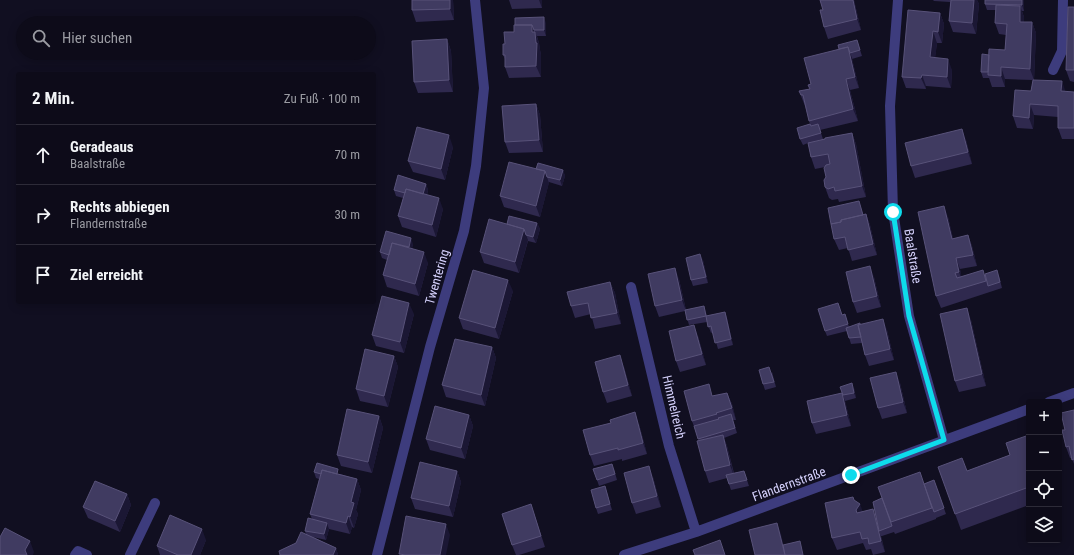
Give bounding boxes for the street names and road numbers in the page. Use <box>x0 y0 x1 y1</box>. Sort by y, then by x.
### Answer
street label: Baalstraße <box>901 228 925 284</box>
street label: Twentering <box>422 248 452 306</box>
street label: Himmelreich <box>659 374 689 440</box>
street label: Flandernstraße <box>750 464 828 504</box>

